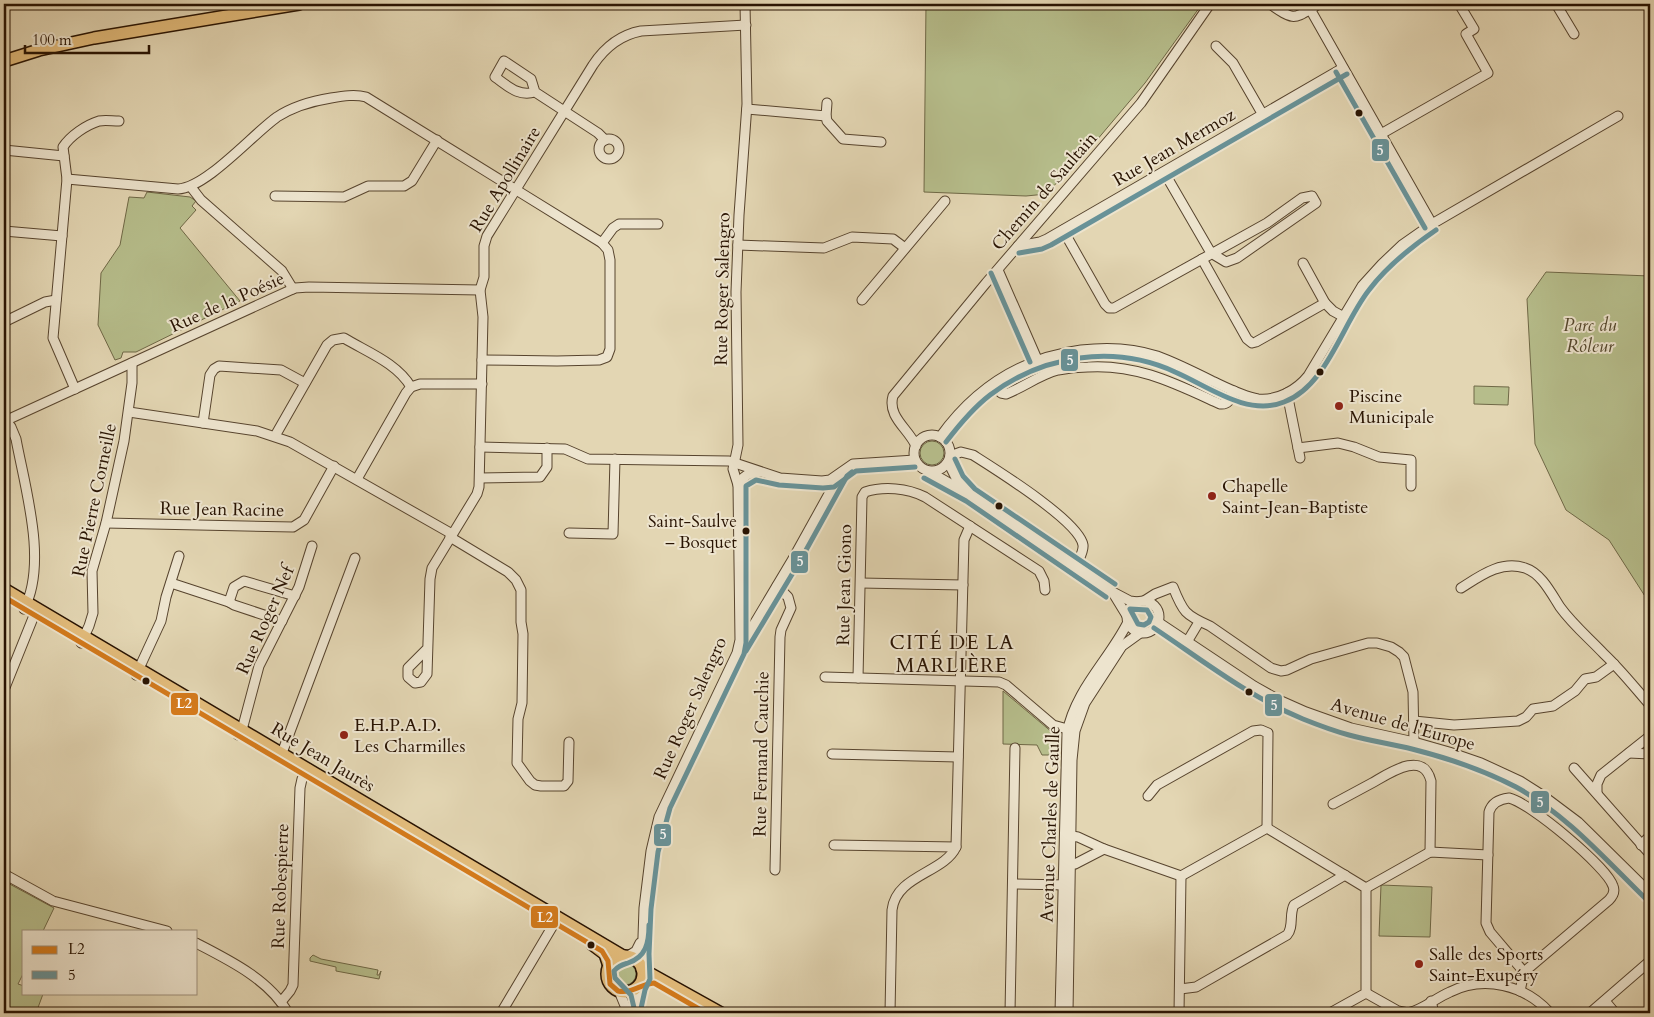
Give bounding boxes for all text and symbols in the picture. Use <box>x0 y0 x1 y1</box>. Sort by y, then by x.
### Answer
scale bar <box>25 22 149 54</box>
text: 100 m <box>32 30 72 50</box>
street label: Rue Jean Mermoz <box>1109 102 1240 193</box>
unlabelled marker <box>1354 108 1364 118</box>
street label: Rue Apollinaire <box>464 122 547 237</box>
street label: Chemin de Saultain <box>986 126 1103 256</box>
line badge: 5 <box>1371 138 1390 162</box>
text: 5 <box>1376 141 1384 160</box>
street label: Rue Roger Salengro <box>709 212 736 366</box>
street label: Rue de la Poésie <box>166 266 288 339</box>
park label: Parc du Rôleur <box>1563 313 1617 359</box>
line badge: 5 <box>1060 348 1079 372</box>
text: 5 <box>1066 351 1074 370</box>
unlabelled marker <box>1315 367 1325 377</box>
place label: Piscine Municipale <box>1349 384 1435 430</box>
marker: Piscine Municipale <box>1333 400 1345 412</box>
street label: Rue Pierre Corneille <box>66 421 123 579</box>
place label: Chapelle Saint-Jean-Baptiste <box>1222 474 1368 520</box>
marker: Chapelle Saint-Jean-Baptiste <box>1206 490 1218 502</box>
street label: Rue Jean Racine <box>160 496 284 523</box>
unlabelled marker <box>994 501 1004 511</box>
place label: Saint-Saulve – Bosquet <box>648 510 738 554</box>
street label: Rue Jean Giono <box>831 524 858 646</box>
marker: Saint-Saulve – Bosquet <box>741 526 751 536</box>
line badge: 5 <box>790 550 809 574</box>
text: 5 <box>796 552 804 571</box>
street label: Rue Roger Nef <box>230 559 302 678</box>
district label: CITÉ DE LA MARLIÈRE <box>890 629 1014 679</box>
street label: Rue Roger Salengro <box>648 633 733 783</box>
street label: Rue Fernand Cauchie <box>748 671 775 837</box>
unlabelled marker <box>141 676 151 686</box>
unlabelled marker <box>1244 687 1254 697</box>
line badge: L2 <box>170 692 199 716</box>
street label: Avenue de l'Europe <box>1328 692 1478 757</box>
line badge: 5 <box>1264 693 1283 717</box>
text: L2 <box>176 694 192 713</box>
text: 5 <box>1270 696 1278 715</box>
place label: E.H.P.A.D. Les Charmilles <box>354 713 466 759</box>
street label: Rue Jean Jaurès <box>266 717 379 798</box>
street label: Avenue Charles de Gaulle <box>1035 725 1066 923</box>
marker: E.H.P.A.D. Les Charmilles <box>338 729 350 741</box>
line badge: 5 <box>1530 790 1550 814</box>
text: 5 <box>1536 793 1544 812</box>
street label: Rue Robespierre <box>266 823 295 949</box>
line badge: 5 <box>653 823 672 847</box>
text: 5 <box>659 825 667 844</box>
line badge: L2 <box>530 905 559 929</box>
text: L2 <box>537 908 553 927</box>
legend <box>22 930 198 994</box>
text: L2 <box>68 939 85 959</box>
unlabelled marker <box>586 940 596 950</box>
place label: Salle des Sports Saint-Exupéry <box>1429 942 1543 988</box>
marker: Salle des Sports Saint-Exupéry <box>1413 958 1425 970</box>
text: 5 <box>68 965 76 985</box>

